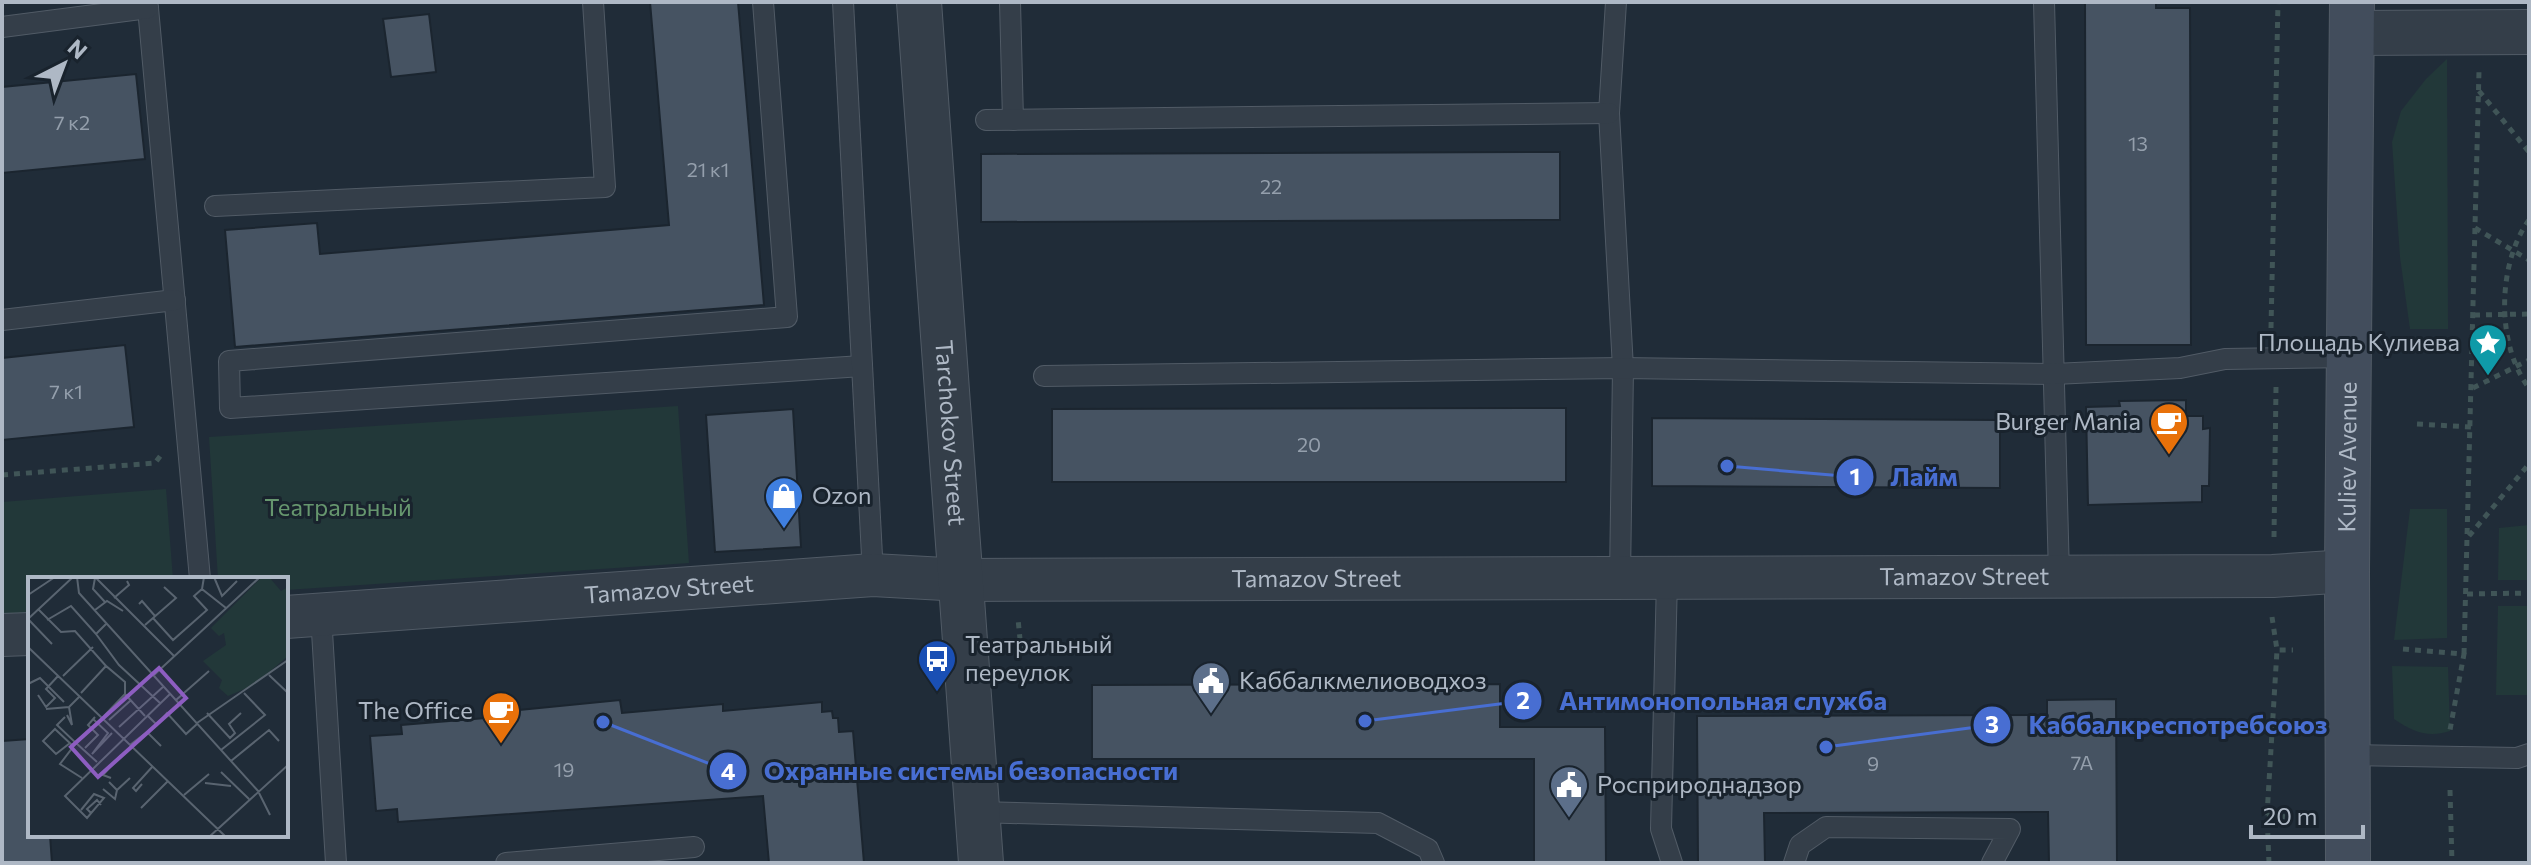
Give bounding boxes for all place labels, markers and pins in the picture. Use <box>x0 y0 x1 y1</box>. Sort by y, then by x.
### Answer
place icon: Площадь Кулиева <box>2467 322 2509 377</box>
place label: Площадь Кулиева <box>2258 327 2460 356</box>
cafe icon: Burger Mania <box>2148 401 2190 456</box>
place label: Burger Mania <box>1995 406 2141 435</box>
callout: Лайм <box>1835 452 1974 502</box>
shop icon: Ozon <box>763 475 805 530</box>
place label: Ozon <box>812 480 872 509</box>
place label: Театральный переулок <box>965 629 1112 686</box>
bus stop icon: Театральный переулок <box>916 638 958 693</box>
public building icon: Каббалкмелиоводхоз <box>1190 660 1232 715</box>
place label: Каббалкмелиоводхоз <box>1239 665 1487 694</box>
callout: Антимонопольная служба <box>1503 676 1903 726</box>
cafe icon: The Office <box>480 690 522 745</box>
place label: The Office <box>358 695 473 724</box>
callout: Каббалкреспотребсоюз <box>1972 700 2343 750</box>
callout: Охранные системы безопасности <box>708 746 1195 796</box>
public building icon: Росприроднадзор <box>1548 764 1590 819</box>
place label: Росприроднадзор <box>1597 769 1802 798</box>

